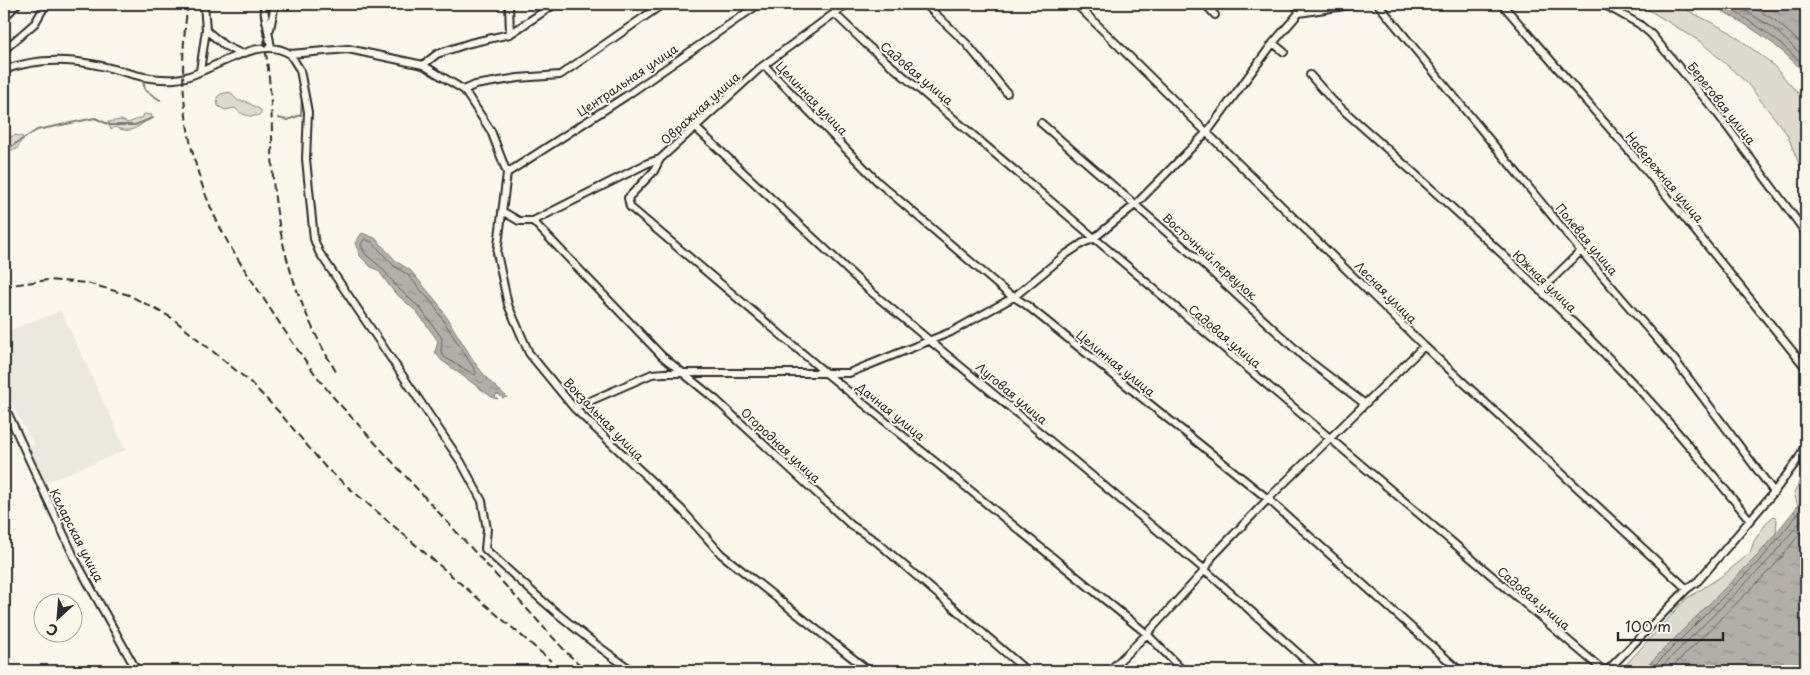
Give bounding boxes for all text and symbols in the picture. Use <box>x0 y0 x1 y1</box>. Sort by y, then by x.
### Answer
street label: Садовая улица <box>877 37 958 109</box>
street label: Центральная улица <box>573 39 681 121</box>
street label: Целинная улица <box>772 57 852 139</box>
street label: Береговая улица <box>1684 58 1760 149</box>
street label: Овражная улица <box>656 67 744 148</box>
street label: Набережная улица <box>1622 128 1709 226</box>
street label: Полевая улица <box>1552 199 1623 279</box>
street label: Восточный переулок <box>1159 209 1262 304</box>
street label: Южная улица <box>1509 246 1581 316</box>
street label: Лесная улица <box>1351 257 1422 328</box>
street label: Садовая улица <box>1185 300 1266 372</box>
street label: Целинная улица <box>1073 326 1160 401</box>
street label: Луговая улица <box>972 358 1052 429</box>
street label: Вокзальная улица <box>560 374 649 465</box>
street label: Дачная улица <box>852 377 930 445</box>
street label: Огородная улица <box>737 403 825 487</box>
street label: Каларская улица <box>46 485 108 585</box>
street label: Садовая улица <box>1494 562 1575 634</box>
north arrow <box>32 592 82 642</box>
scale bar <box>1618 610 1722 642</box>
text: 100 m <box>1625 614 1671 637</box>
text: С <box>43 618 61 642</box>

